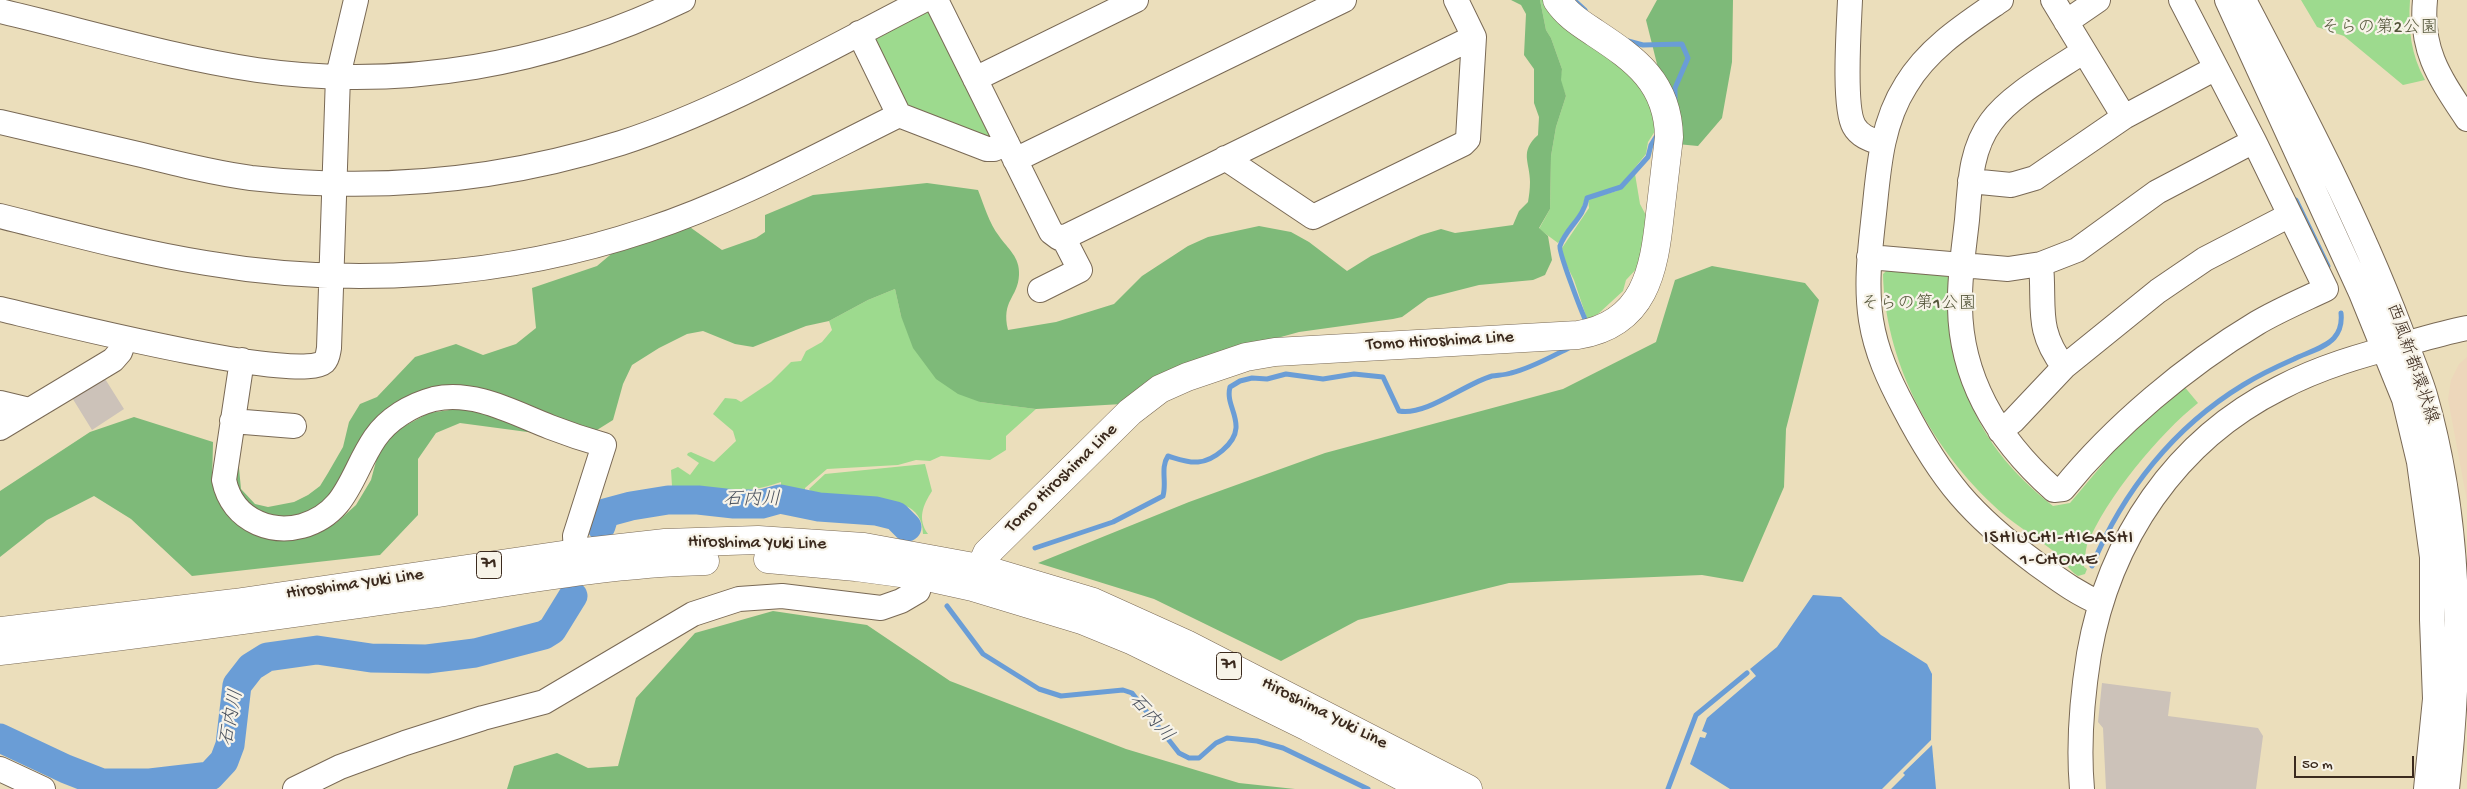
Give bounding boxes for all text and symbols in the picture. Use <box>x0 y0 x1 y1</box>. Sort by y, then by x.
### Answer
park label: そらの第2公園 <box>2322 18 2438 40</box>
park label: そらの第1公園 <box>1861 294 1977 316</box>
street label: 西風新都環状線 <box>2380 301 2442 427</box>
street label: Tomo Hiroshima Line <box>1365 327 1515 357</box>
street label: Tomo Hiroshima Line <box>1001 420 1123 538</box>
water label: 石内川 <box>724 490 780 512</box>
district label: ISHIUCHI-HIGASHI 1-CHOME <box>1982 528 2136 572</box>
street label: Hiroshima Yuki Line <box>688 532 826 556</box>
road number: 71 <box>476 552 502 578</box>
street label: Hiroshima Yuki Line <box>285 565 425 605</box>
road number: 71 <box>1216 652 1242 679</box>
street label: Hiroshima Yuki Line <box>1257 673 1391 755</box>
water label: 石内川 <box>216 688 250 748</box>
water label: 石内川 <box>1123 690 1177 748</box>
scale bar <box>2297 746 2417 778</box>
text: 50 m <box>2302 756 2333 774</box>

